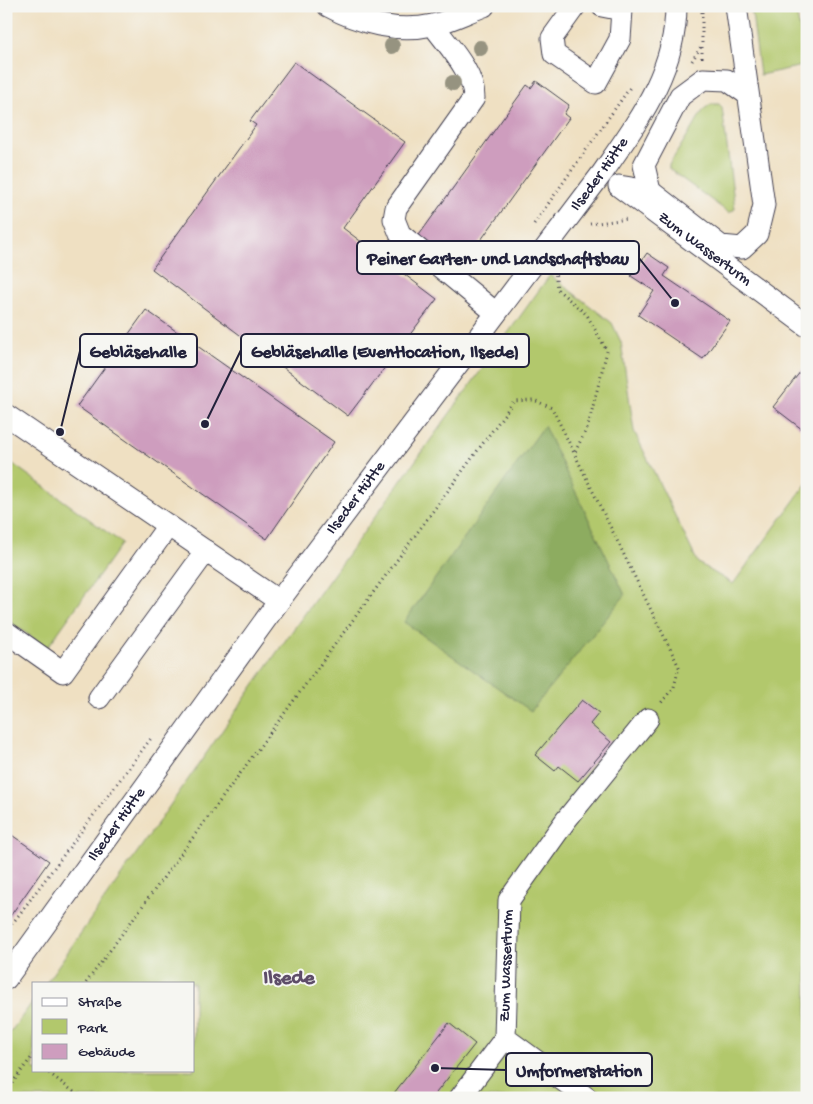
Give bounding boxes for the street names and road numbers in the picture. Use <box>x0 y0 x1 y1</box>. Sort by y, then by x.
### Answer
street label: Ilseder Hütte <box>567 134 634 215</box>
street label: Zum Wasserturm <box>654 209 756 291</box>
street label: Ilseder Hütte <box>323 457 391 539</box>
street label: Ilseder Hütte <box>84 784 151 866</box>
street label: Zum Wasserturm <box>496 909 518 1022</box>

